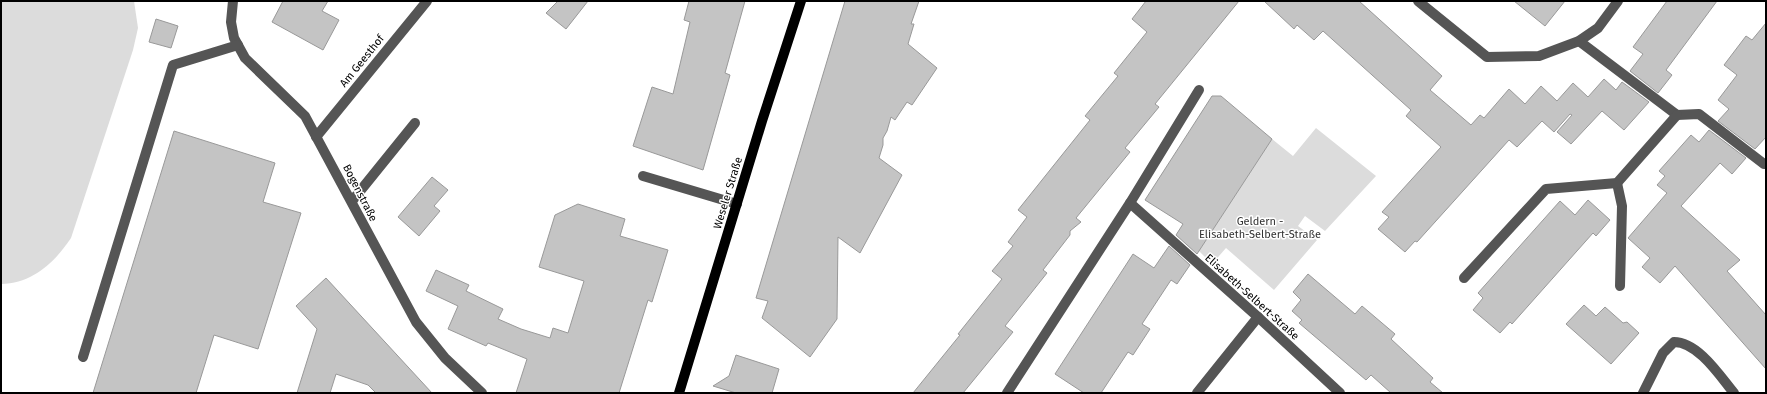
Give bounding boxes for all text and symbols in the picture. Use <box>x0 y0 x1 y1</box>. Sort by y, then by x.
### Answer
street label: Am Geesthof <box>337 31 388 90</box>
street label: Weseler Straße <box>711 155 745 231</box>
street label: Bogenstraße <box>340 162 380 224</box>
park label: Geldern - Elisabeth-Selbert-Straße <box>1199 215 1321 241</box>
street label: Elisabeth-Selbert-Straße <box>1202 251 1302 343</box>

